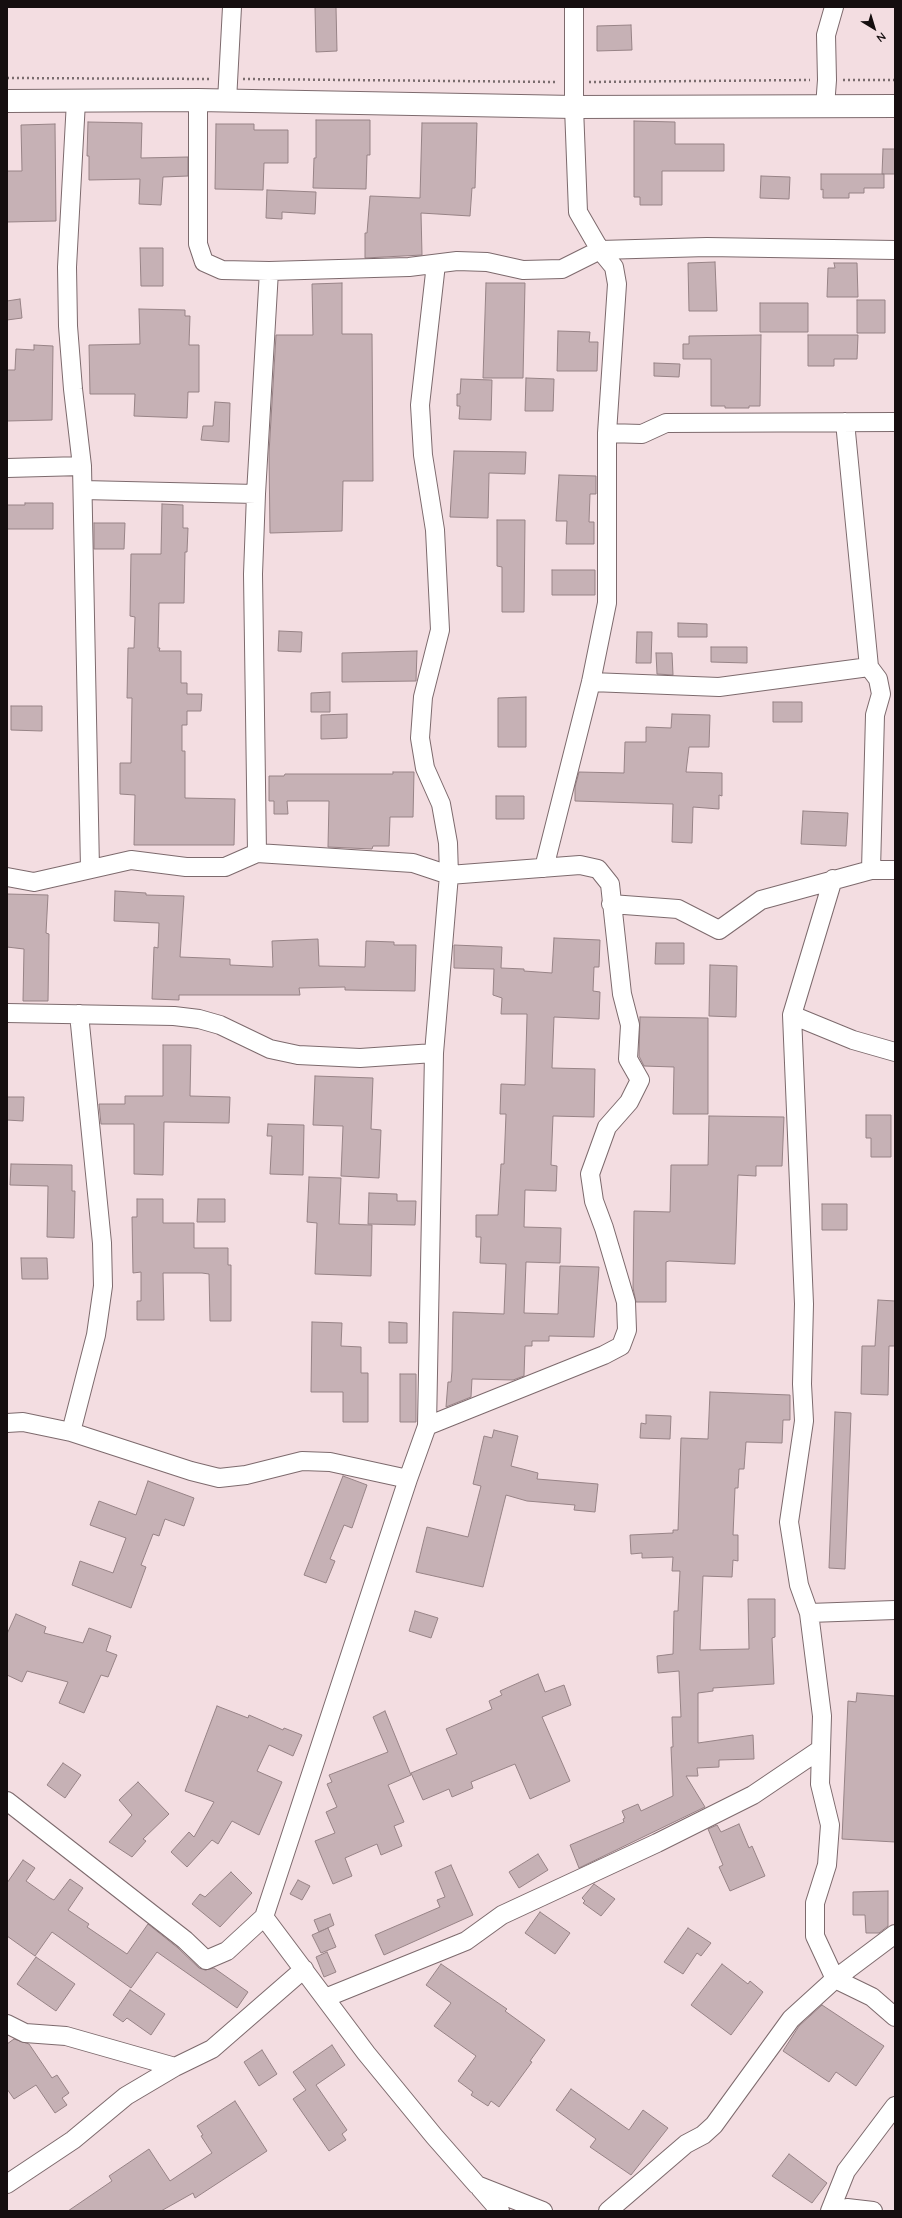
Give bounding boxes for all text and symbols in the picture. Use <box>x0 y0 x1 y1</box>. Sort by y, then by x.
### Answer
north arrow <box>854 8 894 48</box>
text: N <box>874 29 889 45</box>

